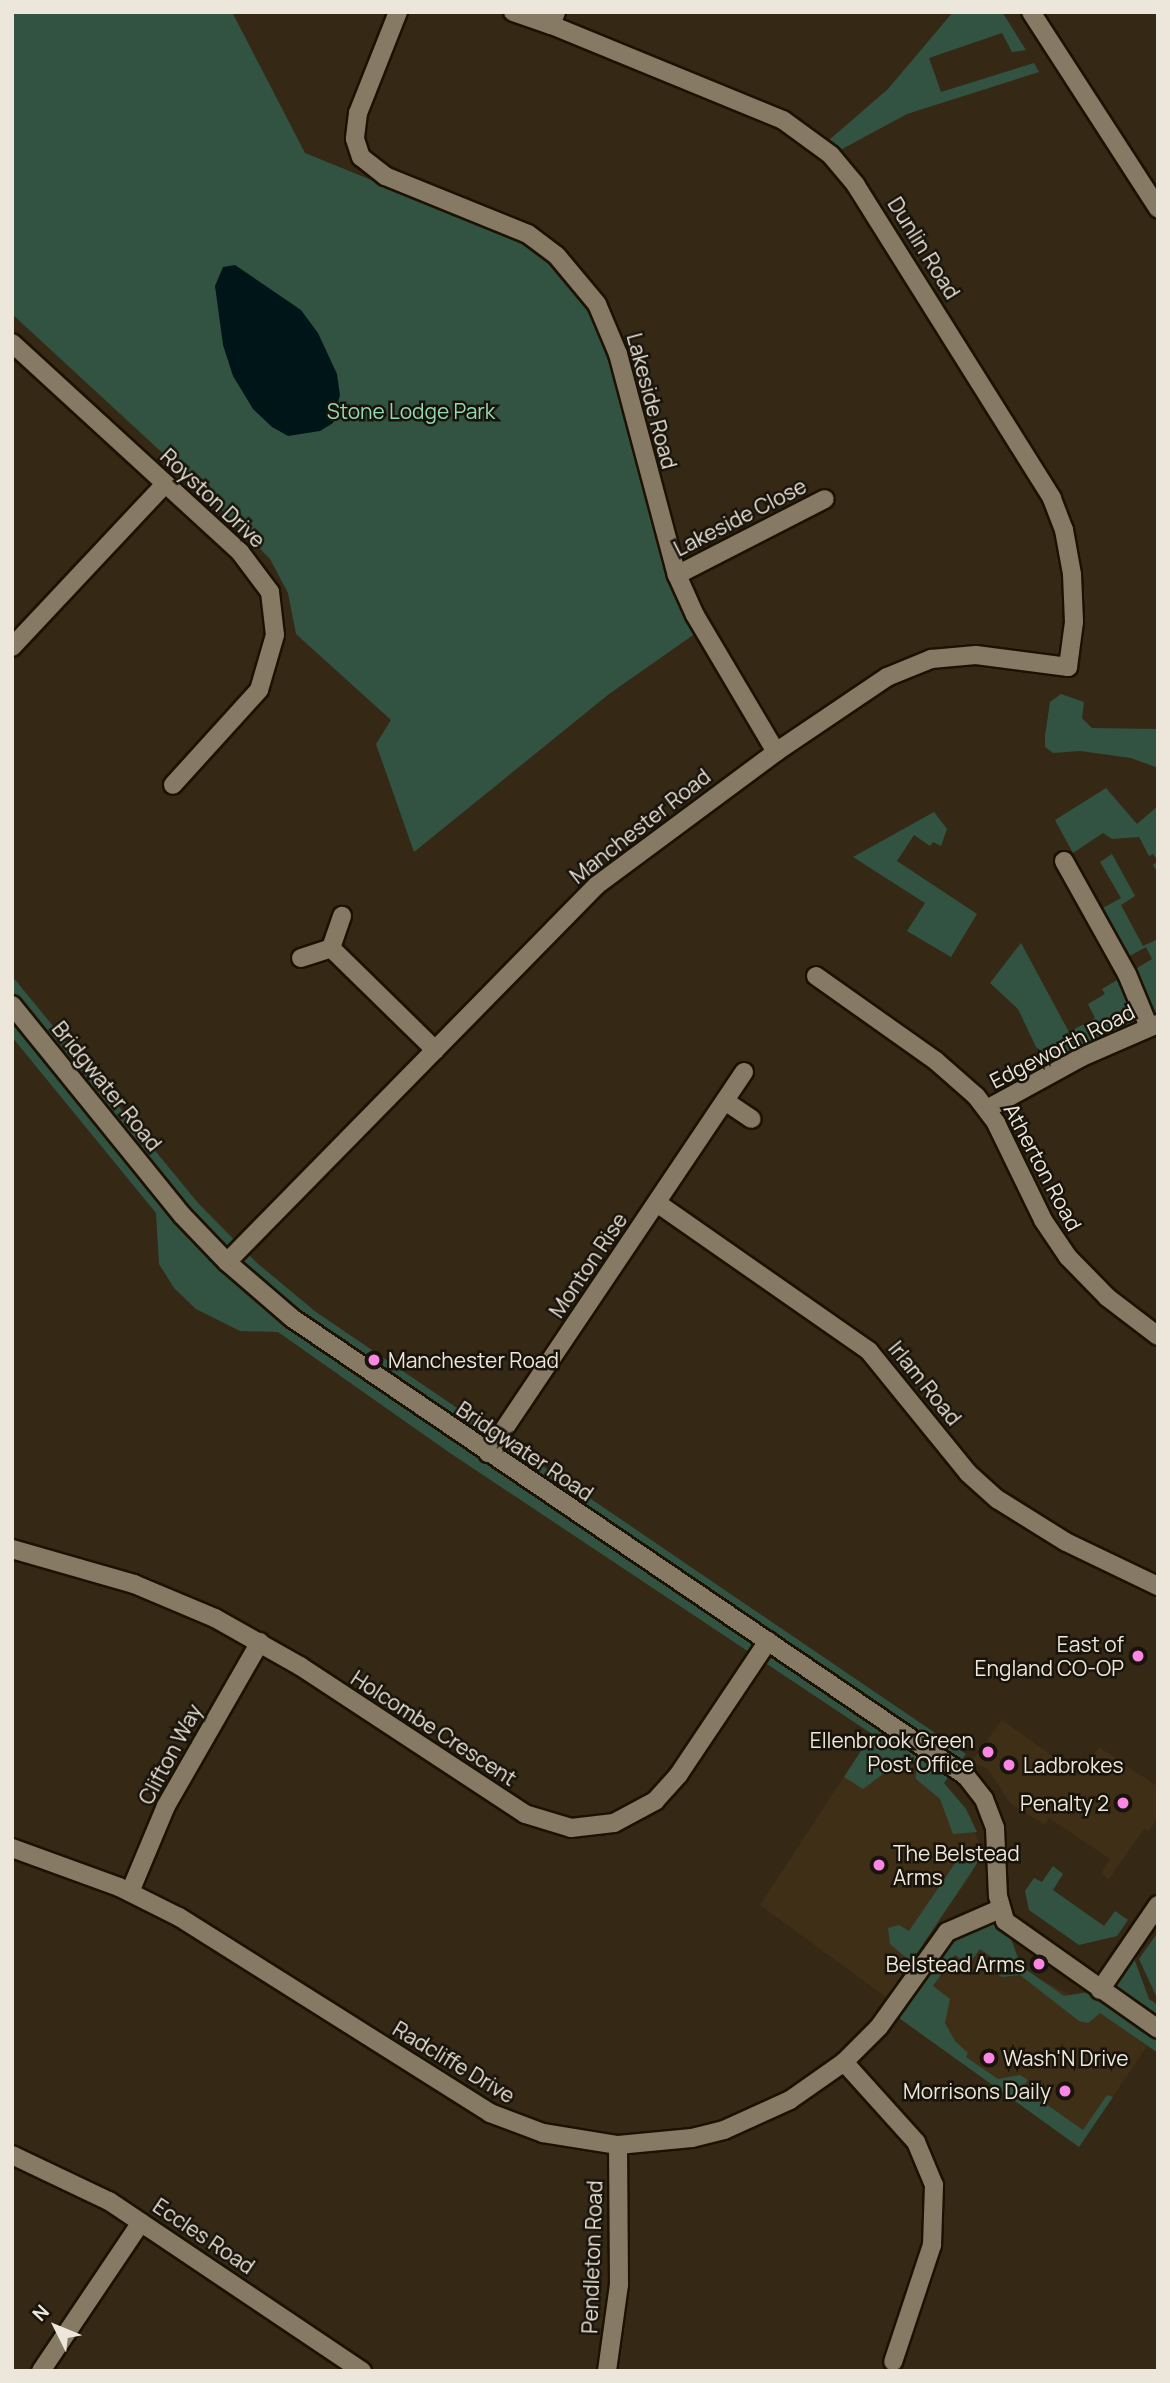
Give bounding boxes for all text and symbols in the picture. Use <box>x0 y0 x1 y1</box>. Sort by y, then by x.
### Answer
street label: Dunlin Road <box>883 192 965 304</box>
street label: Lakeside Road <box>622 330 682 472</box>
park label: Stone Lodge Park <box>327 398 495 424</box>
street label: Royston Drive <box>156 443 270 553</box>
street label: Lakeside Close <box>670 473 810 561</box>
street label: Manchester Road <box>565 763 715 889</box>
street label: Edgeworth Road <box>985 999 1139 1093</box>
street label: Bridgwater Road <box>47 1016 167 1156</box>
street label: Atherton Road <box>999 1099 1087 1235</box>
street label: Monton Rise <box>544 1208 632 1322</box>
street label: Irlam Road <box>883 1336 967 1430</box>
place label: Manchester Road <box>388 1347 559 1373</box>
marker: Manchester Road <box>366 1352 382 1368</box>
street label: Bridgwater Road <box>452 1396 598 1506</box>
place label: East of England CO-OP <box>975 1631 1124 1681</box>
marker: East of England CO-OP <box>1130 1648 1146 1664</box>
street label: Holcombe Crescent <box>347 1665 521 1791</box>
street label: Clifton Way <box>133 1699 207 1809</box>
place label: Ellenbrook Green Post Office <box>810 1727 974 1777</box>
marker: Ellenbrook Green Post Office <box>980 1744 996 1760</box>
place label: Ladbrokes <box>1023 1752 1124 1778</box>
marker: Ladbrokes <box>1001 1757 1017 1773</box>
place label: Penalty 2 <box>1020 1790 1109 1816</box>
marker: Penalty 2 <box>1115 1795 1131 1811</box>
place label: The Belstead Arms <box>893 1840 1020 1890</box>
marker: The Belstead Arms <box>871 1857 887 1873</box>
place label: Belstead Arms <box>886 1951 1025 1977</box>
marker: Belstead Arms <box>1031 1956 1047 1972</box>
street label: Radcliffe Drive <box>389 2016 519 2108</box>
place label: Wash'N Drive <box>1003 2045 1129 2071</box>
marker: Wash'N Drive <box>981 2050 997 2066</box>
place label: Morrisons Daily <box>903 2078 1051 2104</box>
marker: Morrisons Daily <box>1057 2083 1073 2099</box>
street label: Pendleton Road <box>577 2180 607 2334</box>
street label: Eccles Road <box>149 2193 259 2279</box>
north arrow <box>21 2292 91 2362</box>
text: N <box>26 2299 55 2327</box>

